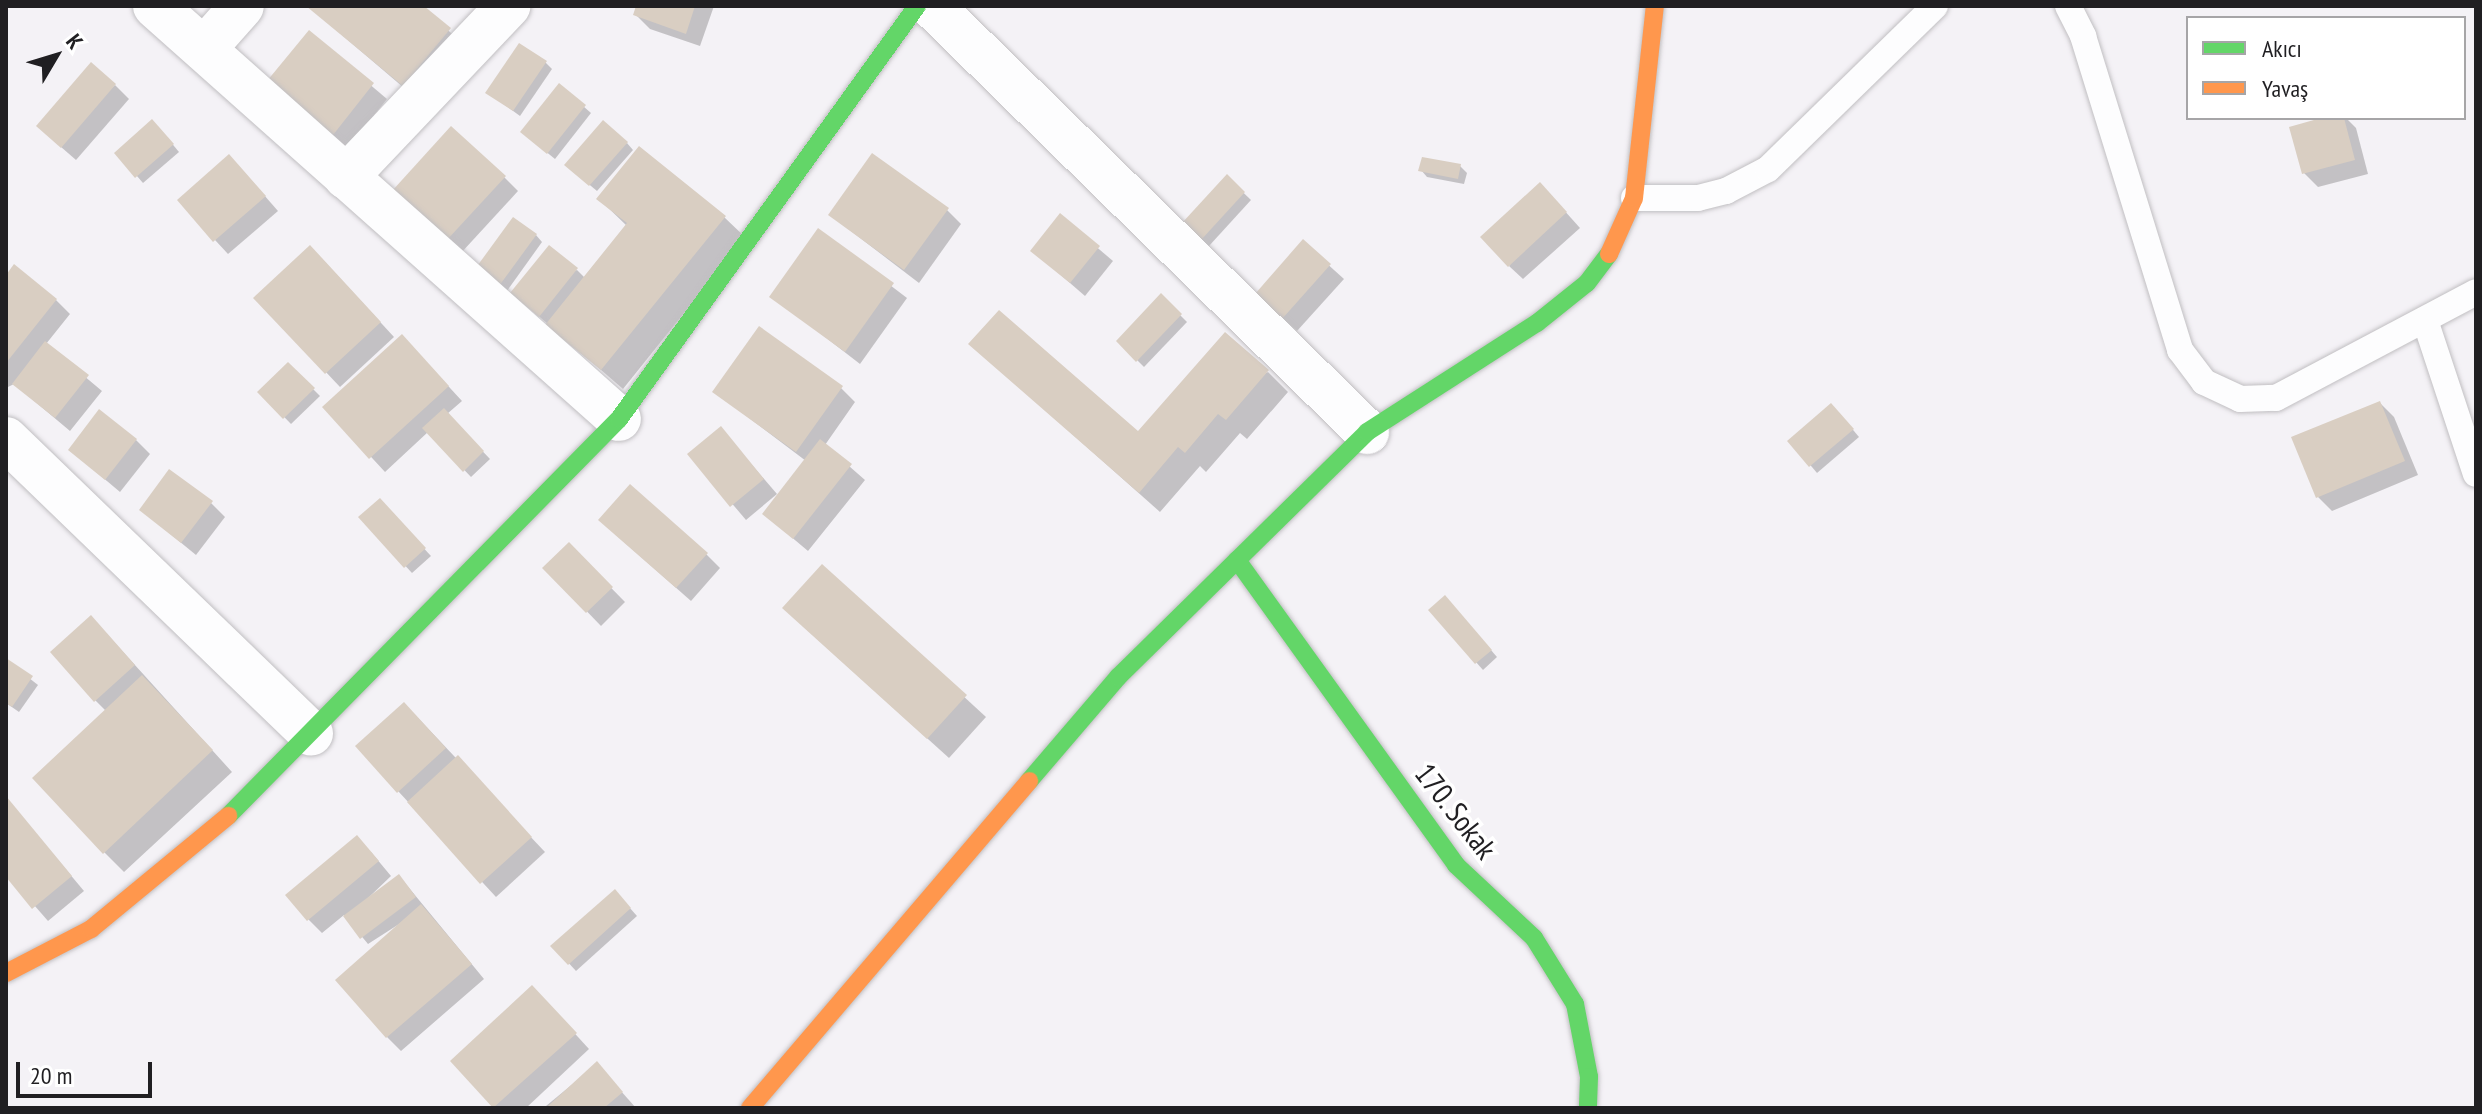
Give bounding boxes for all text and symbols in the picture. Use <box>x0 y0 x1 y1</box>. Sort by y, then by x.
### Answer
north arrow <box>16 16 96 96</box>
legend <box>2186 16 2466 120</box>
text: K <box>60 28 89 54</box>
text: Akıcı <box>2262 33 2302 64</box>
text: Yavaş <box>2262 73 2308 104</box>
street label: 170. Sokak <box>1407 755 1505 867</box>
scale bar <box>20 1046 156 1096</box>
text: 20 m <box>30 1060 72 1091</box>

